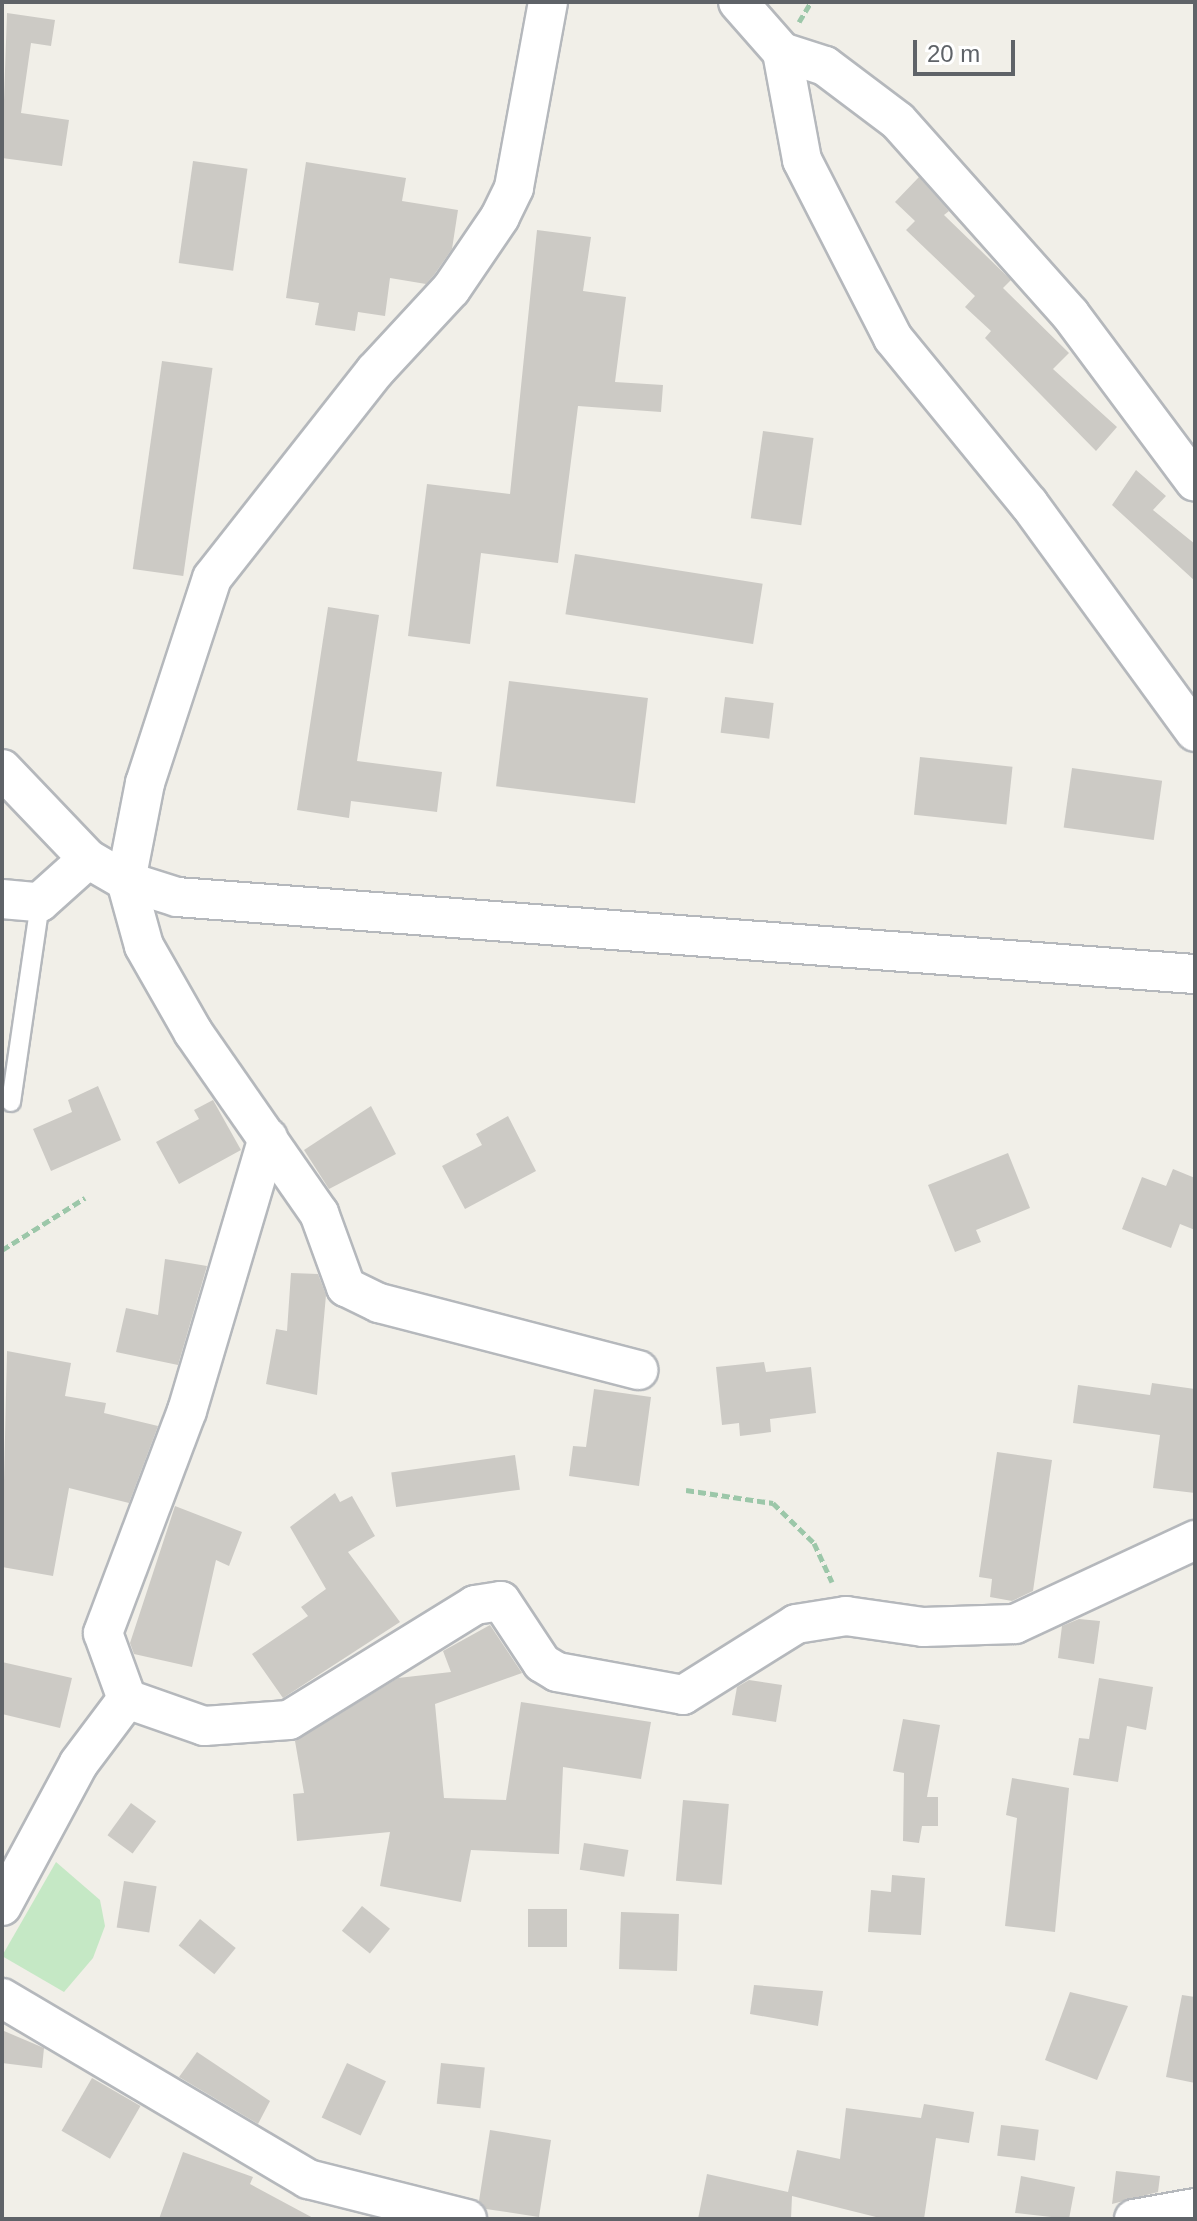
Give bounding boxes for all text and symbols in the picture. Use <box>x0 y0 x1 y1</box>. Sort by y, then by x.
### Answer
scale bar <box>917 24 1019 74</box>
text: 20 m <box>927 40 980 67</box>

